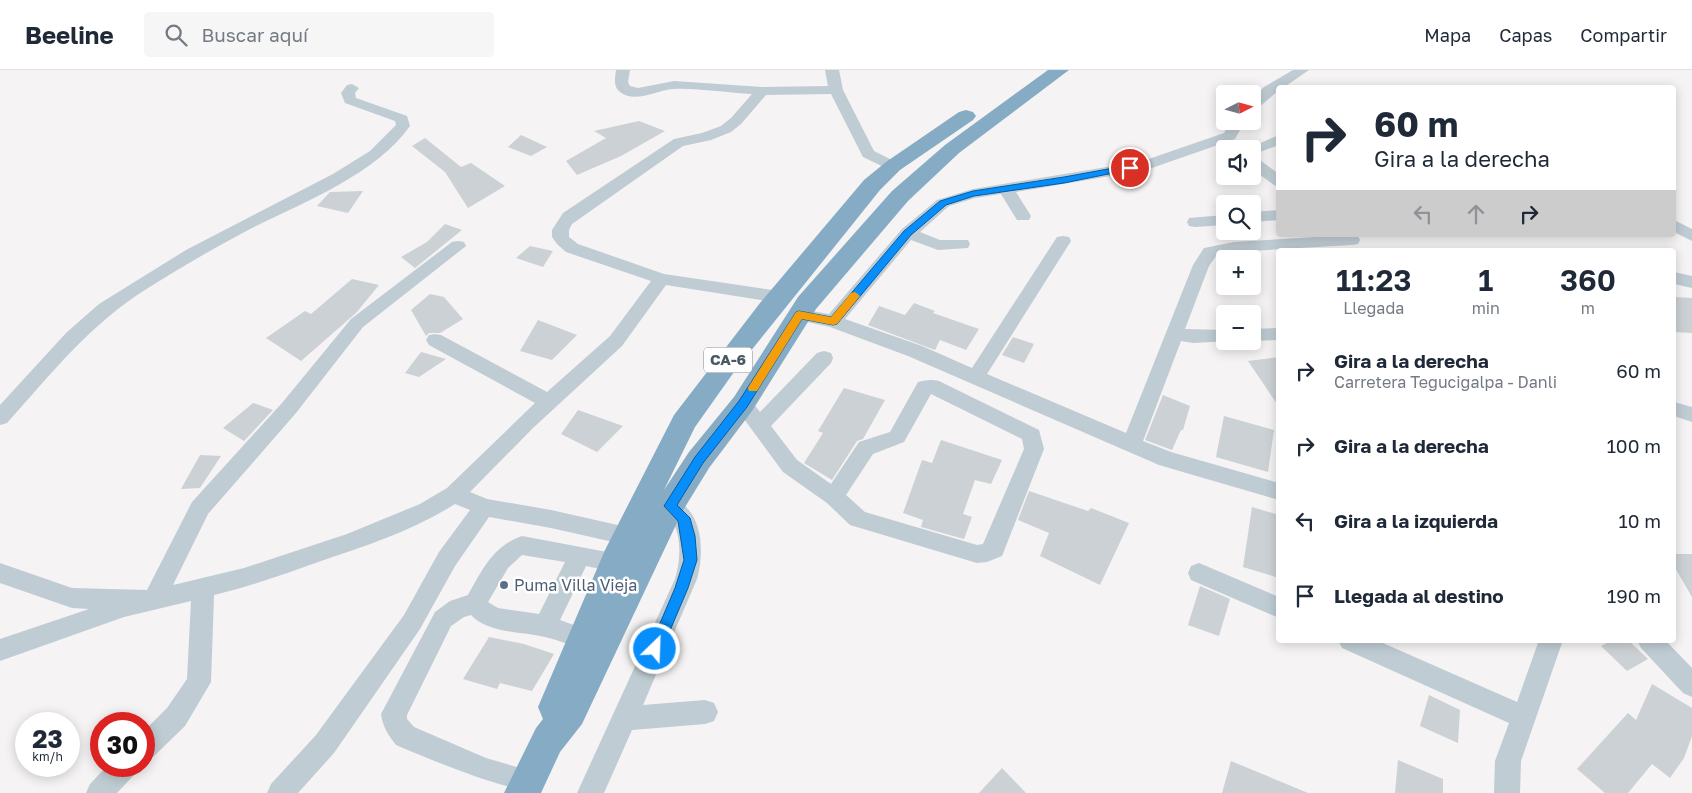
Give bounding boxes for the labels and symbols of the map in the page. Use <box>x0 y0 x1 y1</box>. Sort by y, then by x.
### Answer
north arrow <box>1216 85 1261 130</box>
pin <box>1109 147 1151 189</box>
road number: CA-6 <box>704 348 752 372</box>
place label: Puma Villa Vieja <box>514 575 637 595</box>
marker: Puma Villa Vieja <box>498 579 510 591</box>
position arrow <box>628 622 680 674</box>
speed limit sign: 30 <box>90 712 155 777</box>

